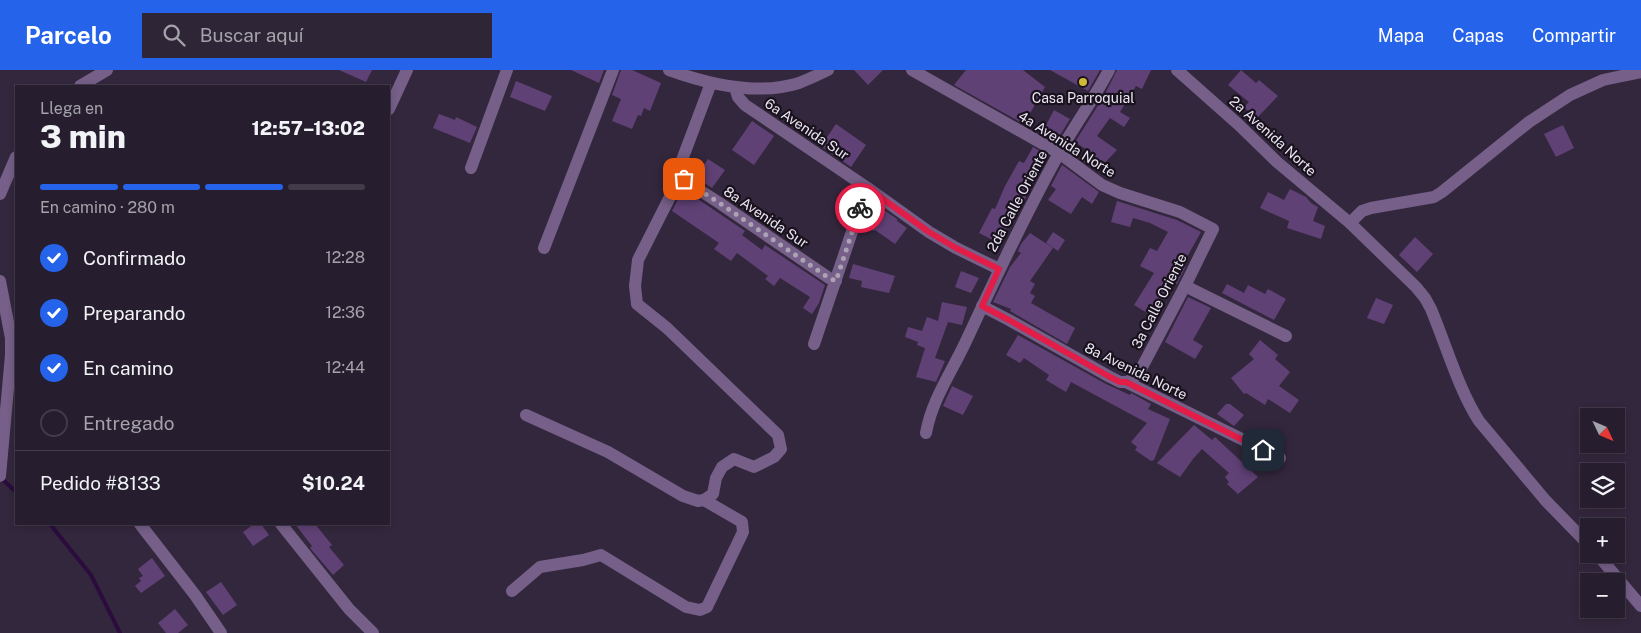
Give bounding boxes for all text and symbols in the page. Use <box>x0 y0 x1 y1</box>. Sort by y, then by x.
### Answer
search box <box>142 13 492 58</box>
text: Parcelo <box>25 21 112 49</box>
icon: search <box>160 21 188 49</box>
text: Buscar aquí <box>200 24 303 46</box>
text: Mapa <box>1378 25 1424 46</box>
text: Capas <box>1452 25 1504 46</box>
text: Compartir <box>1532 25 1616 46</box>
marker: Casa Parroquial <box>1077 76 1089 88</box>
place label: Casa Parroquial <box>1032 90 1134 106</box>
street label: 2a Avenida Norte <box>1226 93 1320 179</box>
street label: 6a Avenida Sur <box>762 95 852 163</box>
text: Llega en <box>40 99 103 118</box>
street label: 4a Avenida Norte <box>1015 108 1119 180</box>
text: 12:57–13:02 <box>252 117 365 139</box>
text: 3 min <box>40 118 126 155</box>
street label: 2da Calle Oriente <box>984 148 1050 254</box>
pin <box>663 158 705 200</box>
icon: bag <box>670 165 698 193</box>
street label: 8a Avenida Sur <box>721 183 811 251</box>
courier <box>835 183 885 233</box>
icon: bike <box>846 194 874 222</box>
text: En camino · 280 m <box>40 198 175 217</box>
icon: check <box>40 244 68 272</box>
text: Confirmado <box>83 247 186 269</box>
text: 12:28 <box>325 248 365 267</box>
street label: 3a Calle Oriente <box>1128 251 1190 351</box>
icon: check <box>40 299 68 327</box>
text: Preparando <box>83 302 185 324</box>
text: 12:36 <box>325 303 365 322</box>
street label: 8a Avenida Norte <box>1082 339 1190 403</box>
icon: check <box>40 354 68 382</box>
text: En camino <box>83 357 174 379</box>
text: 12:44 <box>325 358 365 377</box>
north arrow <box>1580 408 1625 452</box>
map controls <box>1580 408 1625 618</box>
text: Entregado <box>83 412 175 434</box>
pin <box>1242 429 1284 471</box>
icon: home <box>1249 436 1277 464</box>
button: layers <box>1580 463 1625 508</box>
text: Pedido #8133 <box>40 472 161 494</box>
text: $10.24 <box>302 472 365 494</box>
button: + <box>1580 518 1625 563</box>
button: − <box>1580 573 1625 618</box>

